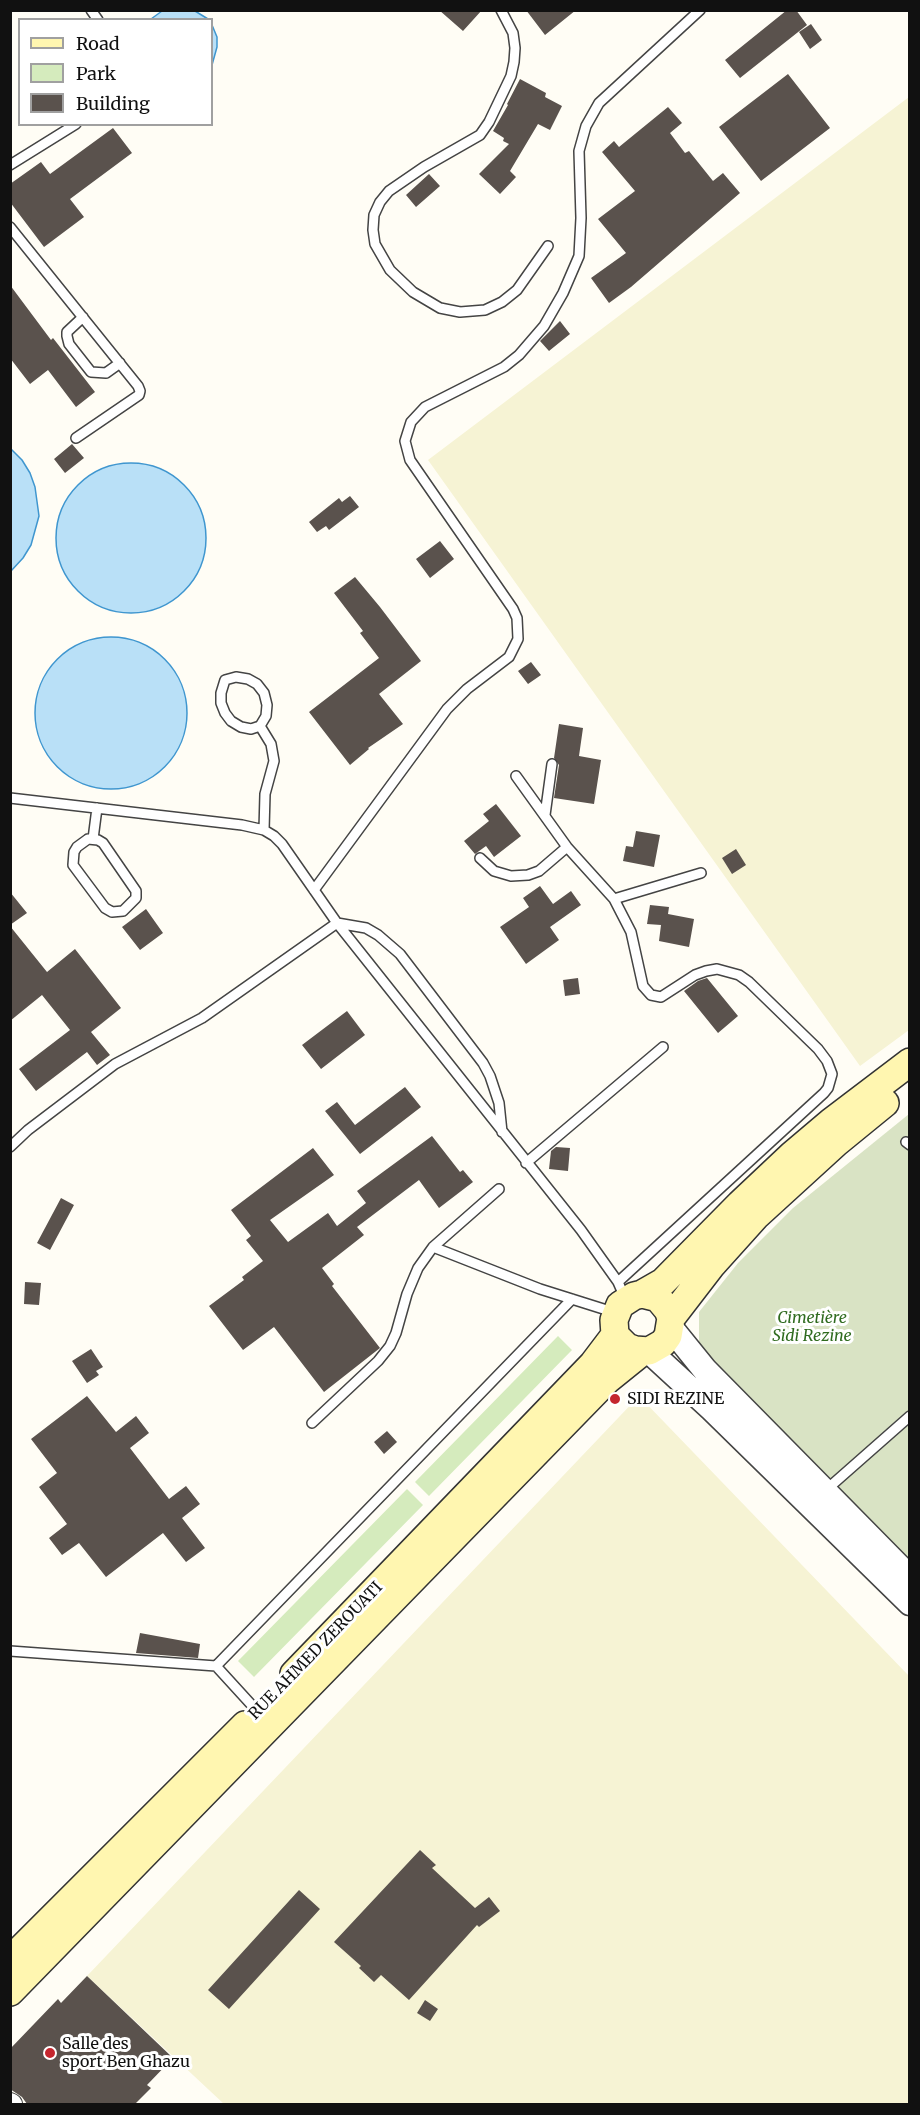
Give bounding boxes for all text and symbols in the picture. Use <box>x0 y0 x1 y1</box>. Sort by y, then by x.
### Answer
legend <box>18 18 213 126</box>
text: Road <box>76 32 120 55</box>
text: Park <box>76 62 116 85</box>
text: Building <box>76 92 150 115</box>
park label: Cimetière Sidi Rezine <box>772 1308 852 1346</box>
place label: SIDI REZINE <box>627 1389 724 1409</box>
marker: SIDI REZINE <box>608 1392 622 1406</box>
street label: RUE AHMED ZEROUATI <box>245 1578 387 1724</box>
place label: Salle des sport Ben Ghazu <box>62 2034 190 2072</box>
marker: Salle des sport Ben Ghazu <box>43 2046 57 2060</box>

